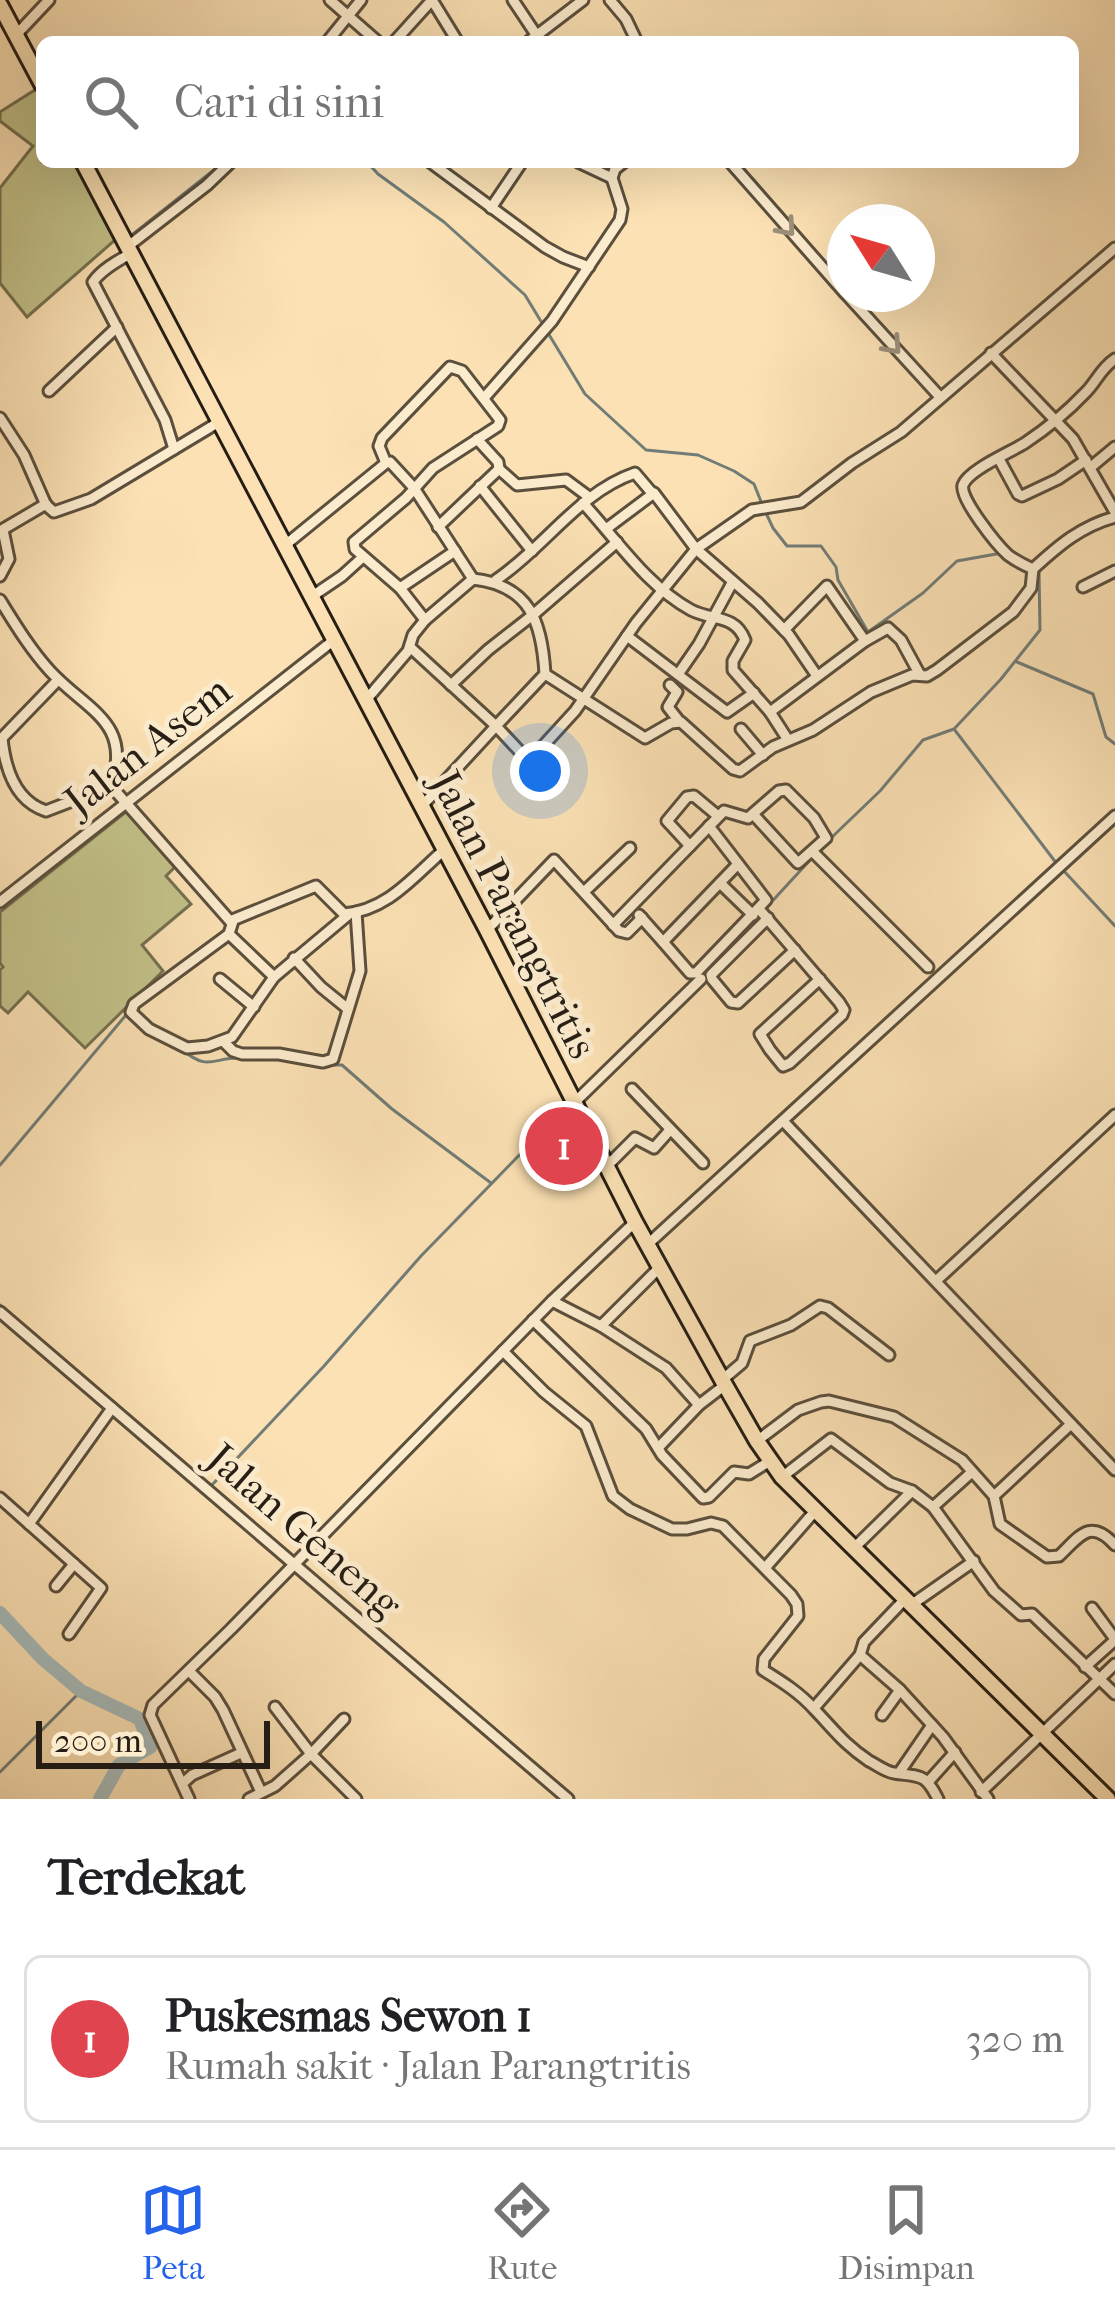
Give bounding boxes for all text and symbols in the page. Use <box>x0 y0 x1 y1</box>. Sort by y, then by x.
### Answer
search box <box>36 36 1079 168</box>
icon: search <box>78 69 144 135</box>
text: Cari di sini <box>174 76 384 129</box>
north arrow <box>827 204 935 312</box>
one-way arrow <box>773 214 794 235</box>
one-way arrow <box>879 332 900 353</box>
street label: Jalan Asem <box>53 666 241 828</box>
your location <box>510 741 570 801</box>
street label: Jalan Parangtritis <box>419 760 607 1066</box>
pin: 1 <box>525 1101 603 1191</box>
street label: Jalan Geneng <box>195 1432 411 1629</box>
scale bar <box>36 1715 270 1768</box>
text: 200 m <box>54 1722 142 1761</box>
text: Terdekat <box>48 1847 245 1907</box>
text: Puskesmas Sewon 1 <box>165 1990 532 2043</box>
text: 1 <box>83 2016 97 2062</box>
text: 320 m <box>966 2016 1064 2062</box>
text: Rumah sakit · Jalan Parangtritis <box>165 2043 691 2089</box>
tab: Peta <box>140 2177 206 2288</box>
tab: Rute <box>487 2177 557 2288</box>
tab: Disimpan <box>838 2177 975 2288</box>

